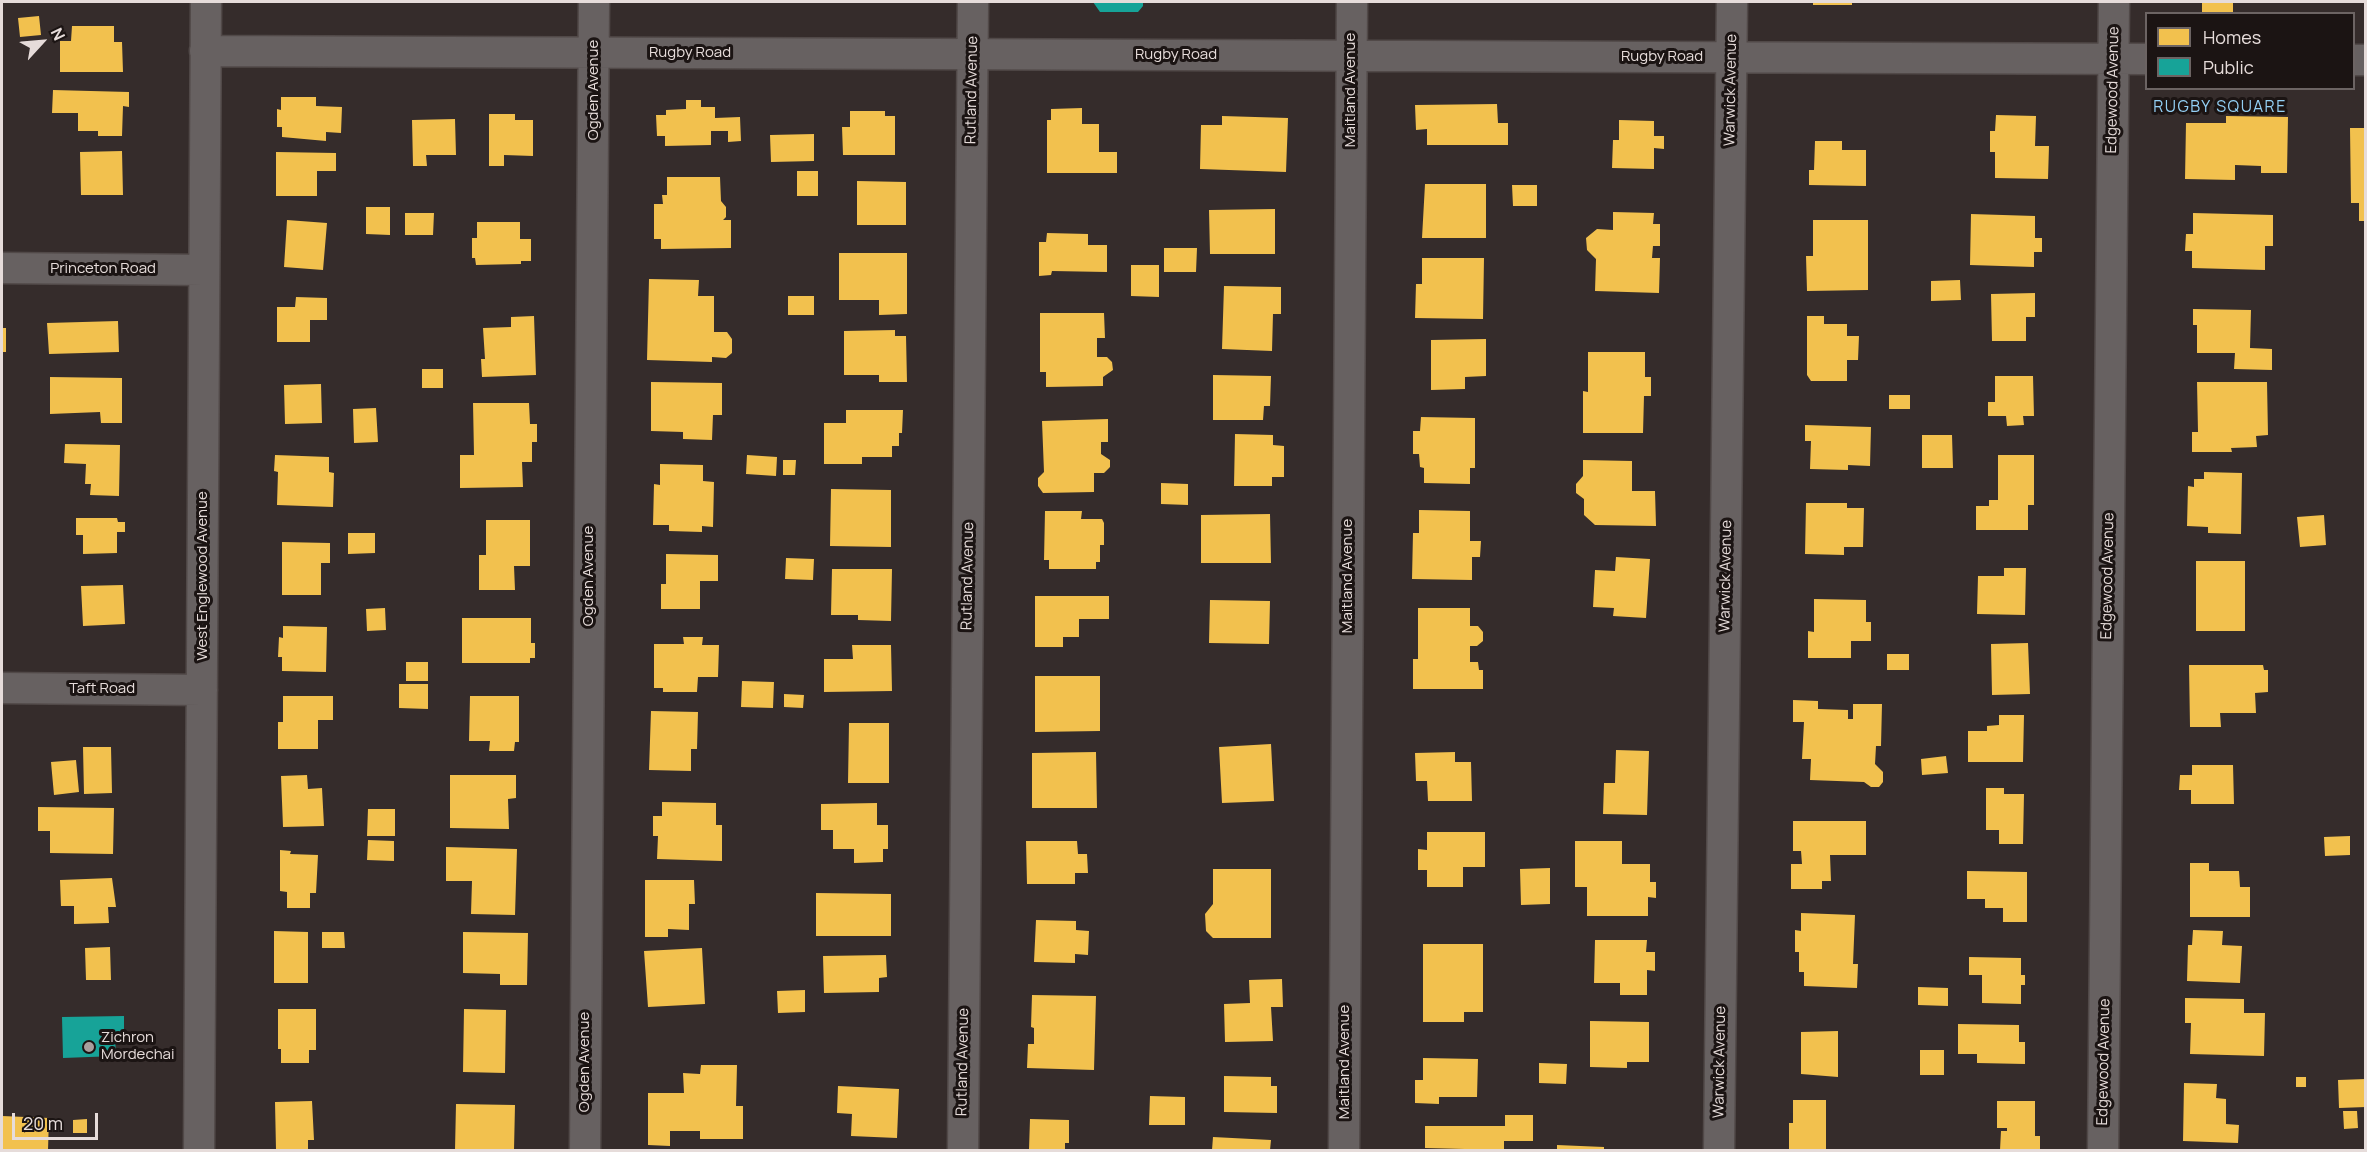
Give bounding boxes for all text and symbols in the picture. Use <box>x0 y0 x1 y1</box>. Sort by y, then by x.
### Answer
north arrow <box>12 12 72 72</box>
legend <box>2145 12 2355 90</box>
text: N <box>46 24 71 44</box>
text: Homes <box>2203 25 2261 49</box>
street label: Edgewood Avenue <box>2103 26 2123 154</box>
street label: Maitland Avenue <box>1342 33 1360 147</box>
street label: Warwick Avenue <box>1721 34 1741 146</box>
street label: Rutland Avenue <box>962 36 982 144</box>
street label: Ogden Avenue <box>585 40 603 140</box>
street label: Rugby Road <box>649 44 731 62</box>
street label: Rugby Road <box>1135 46 1217 64</box>
street label: Rugby Road <box>1621 48 1703 66</box>
text: Public <box>2203 55 2254 79</box>
district label: RUGBY SQUARE <box>2153 98 2287 118</box>
street label: Princeton Road <box>50 260 156 278</box>
street label: West Englewood Avenue <box>194 491 212 661</box>
street label: Edgewood Avenue <box>2098 512 2118 640</box>
street label: Maitland Avenue <box>1339 519 1357 633</box>
street label: Warwick Avenue <box>1716 520 1736 632</box>
street label: Rutland Avenue <box>958 522 978 630</box>
street label: Ogden Avenue <box>580 526 598 626</box>
street label: Taft Road <box>69 680 135 698</box>
street label: Edgewood Avenue <box>2094 998 2114 1126</box>
street label: Maitland Avenue <box>1336 1005 1354 1119</box>
street label: Warwick Avenue <box>1710 1006 1730 1118</box>
street label: Rutland Avenue <box>953 1008 973 1116</box>
street label: Ogden Avenue <box>576 1012 594 1112</box>
place label: Zichron Mordechai <box>101 1029 174 1064</box>
marker: Zichron Mordechai <box>82 1040 96 1054</box>
scale bar <box>15 1101 100 1139</box>
text: 20 m <box>23 1111 63 1135</box>

